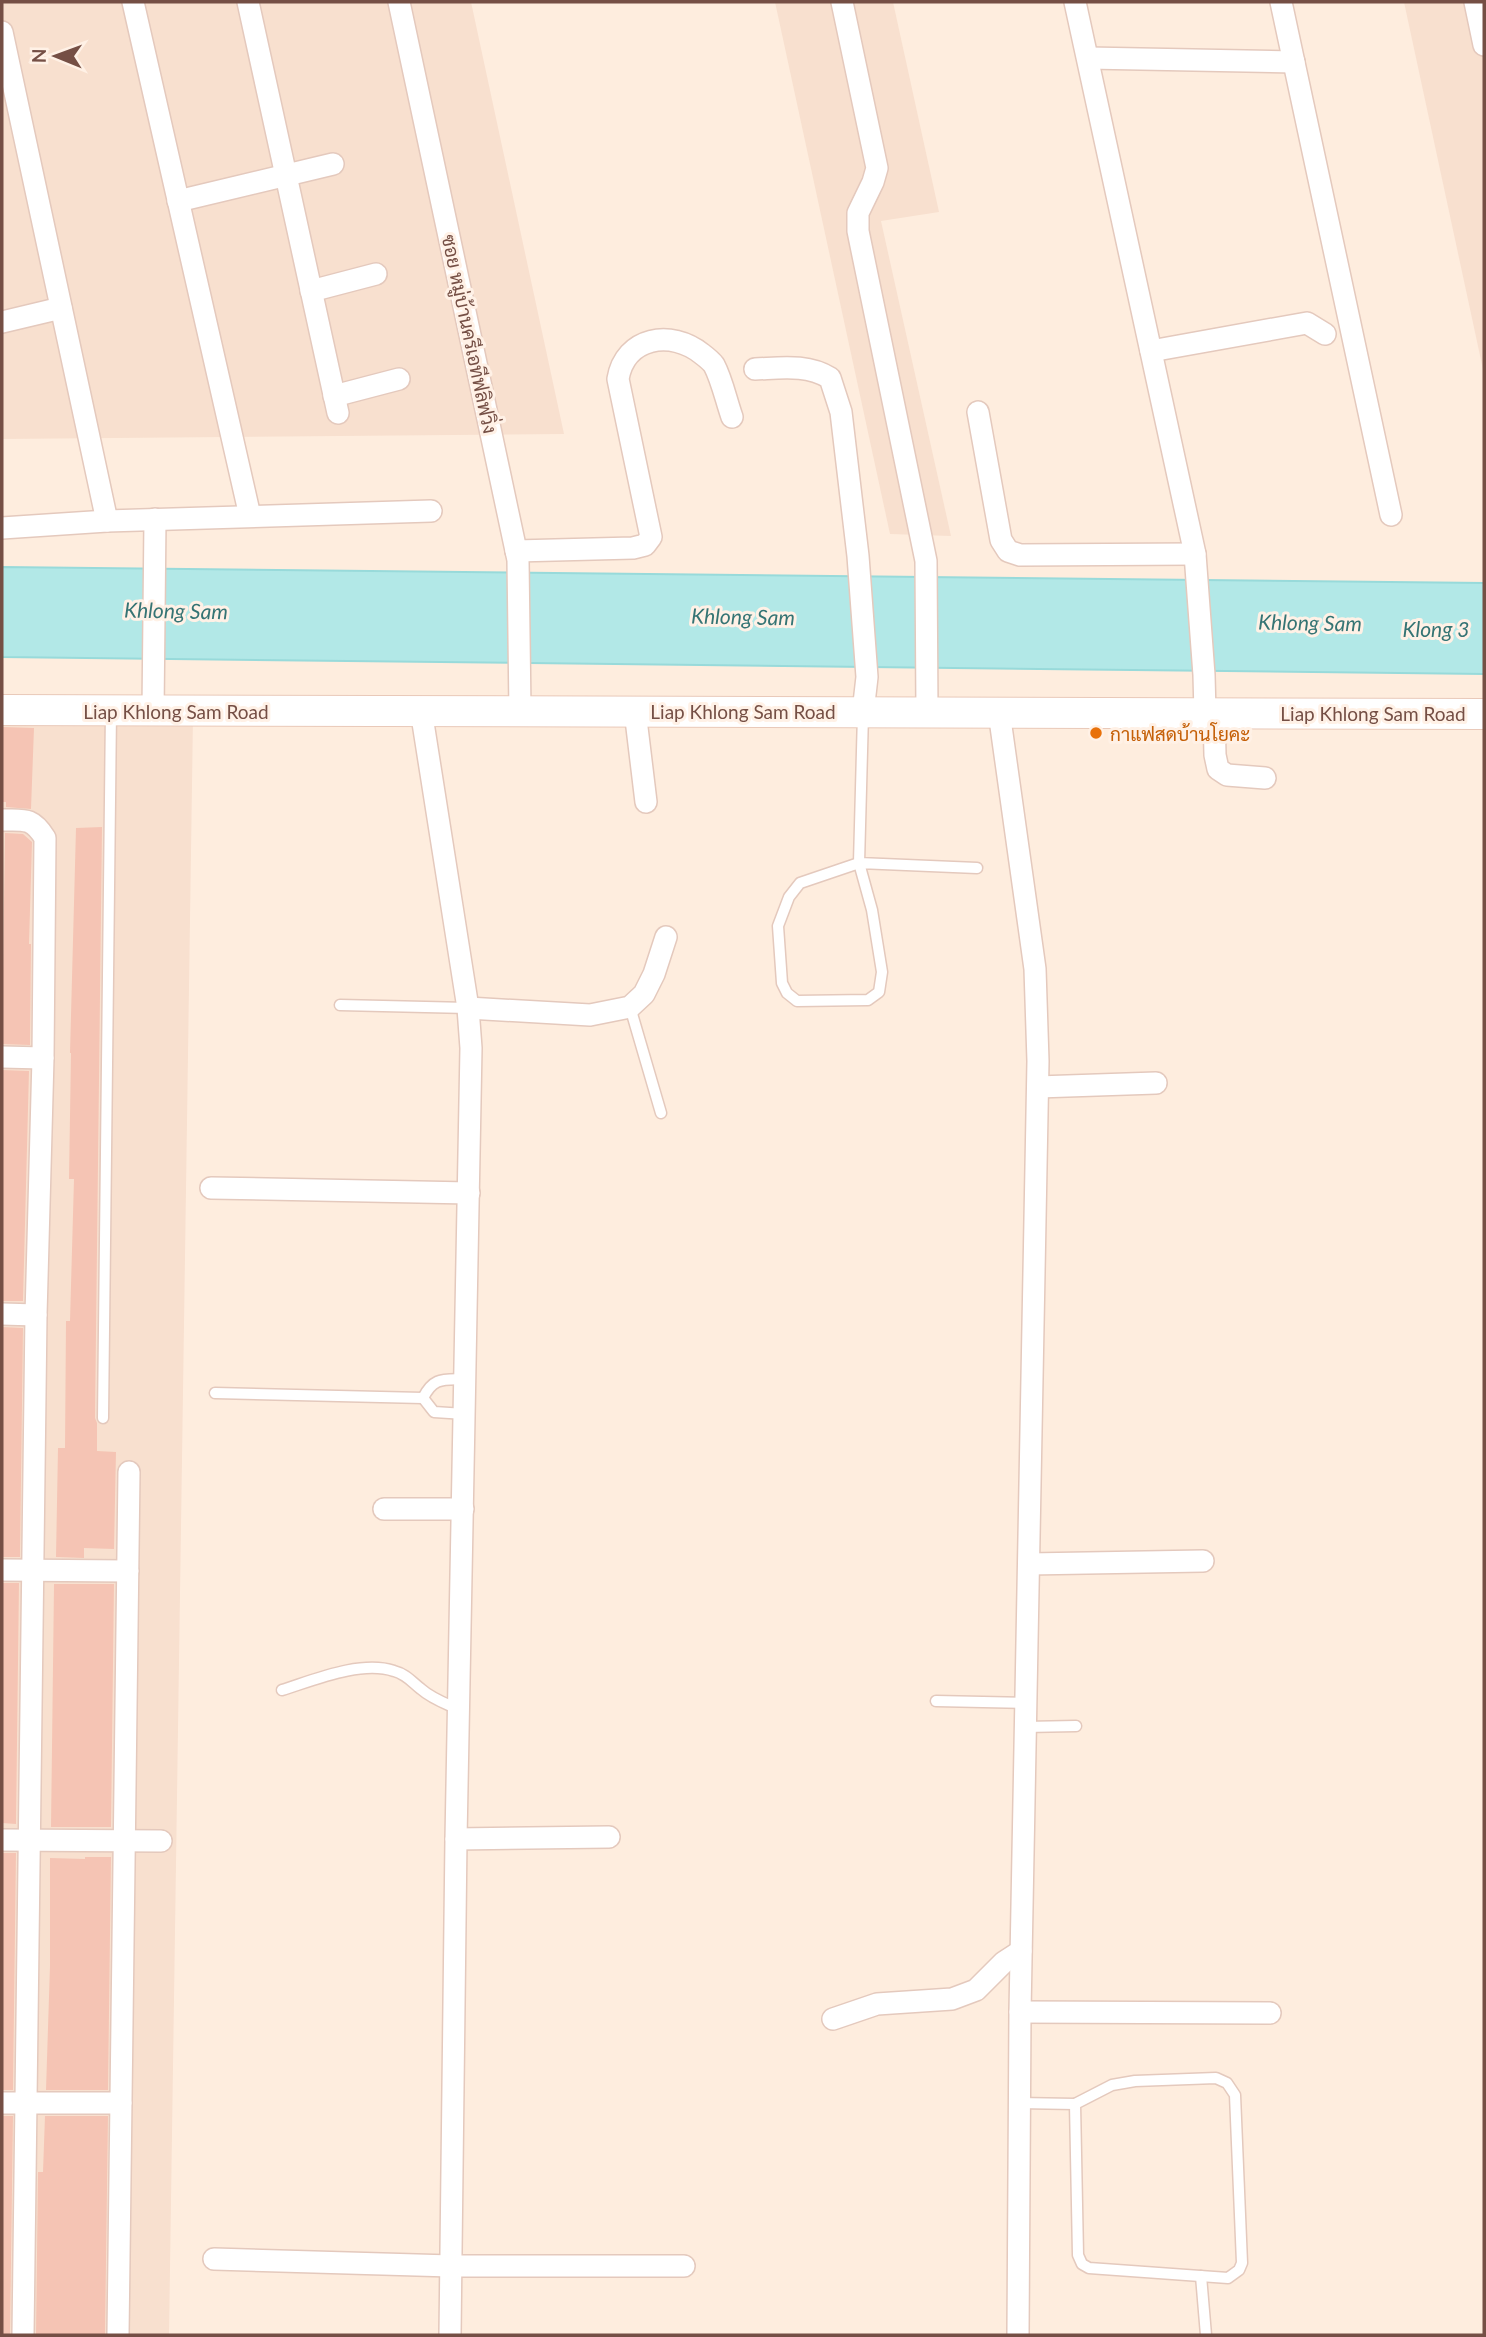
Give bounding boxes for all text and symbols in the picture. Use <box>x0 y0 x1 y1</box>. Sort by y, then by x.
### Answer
north arrow <box>21 21 91 91</box>
text: N <box>27 48 50 63</box>
street label: ซอย หมู่บ้านครีเอทีฟลิฟวิ่ง <box>435 232 506 436</box>
water label: Khlong Sam <box>124 597 228 623</box>
water label: Khlong Sam <box>691 603 795 629</box>
water label: Khlong Sam <box>1258 609 1362 635</box>
water label: Klong 3 <box>1403 616 1470 641</box>
street label: Liap Khlong Sam Road <box>83 700 269 723</box>
street label: Liap Khlong Sam Road <box>650 700 836 723</box>
street label: Liap Khlong Sam Road <box>1280 702 1466 725</box>
place label: กาแฟสดบ้านโยคะ <box>1110 722 1250 745</box>
marker: กาแฟสดบ้านโยคะ <box>1088 725 1104 741</box>

